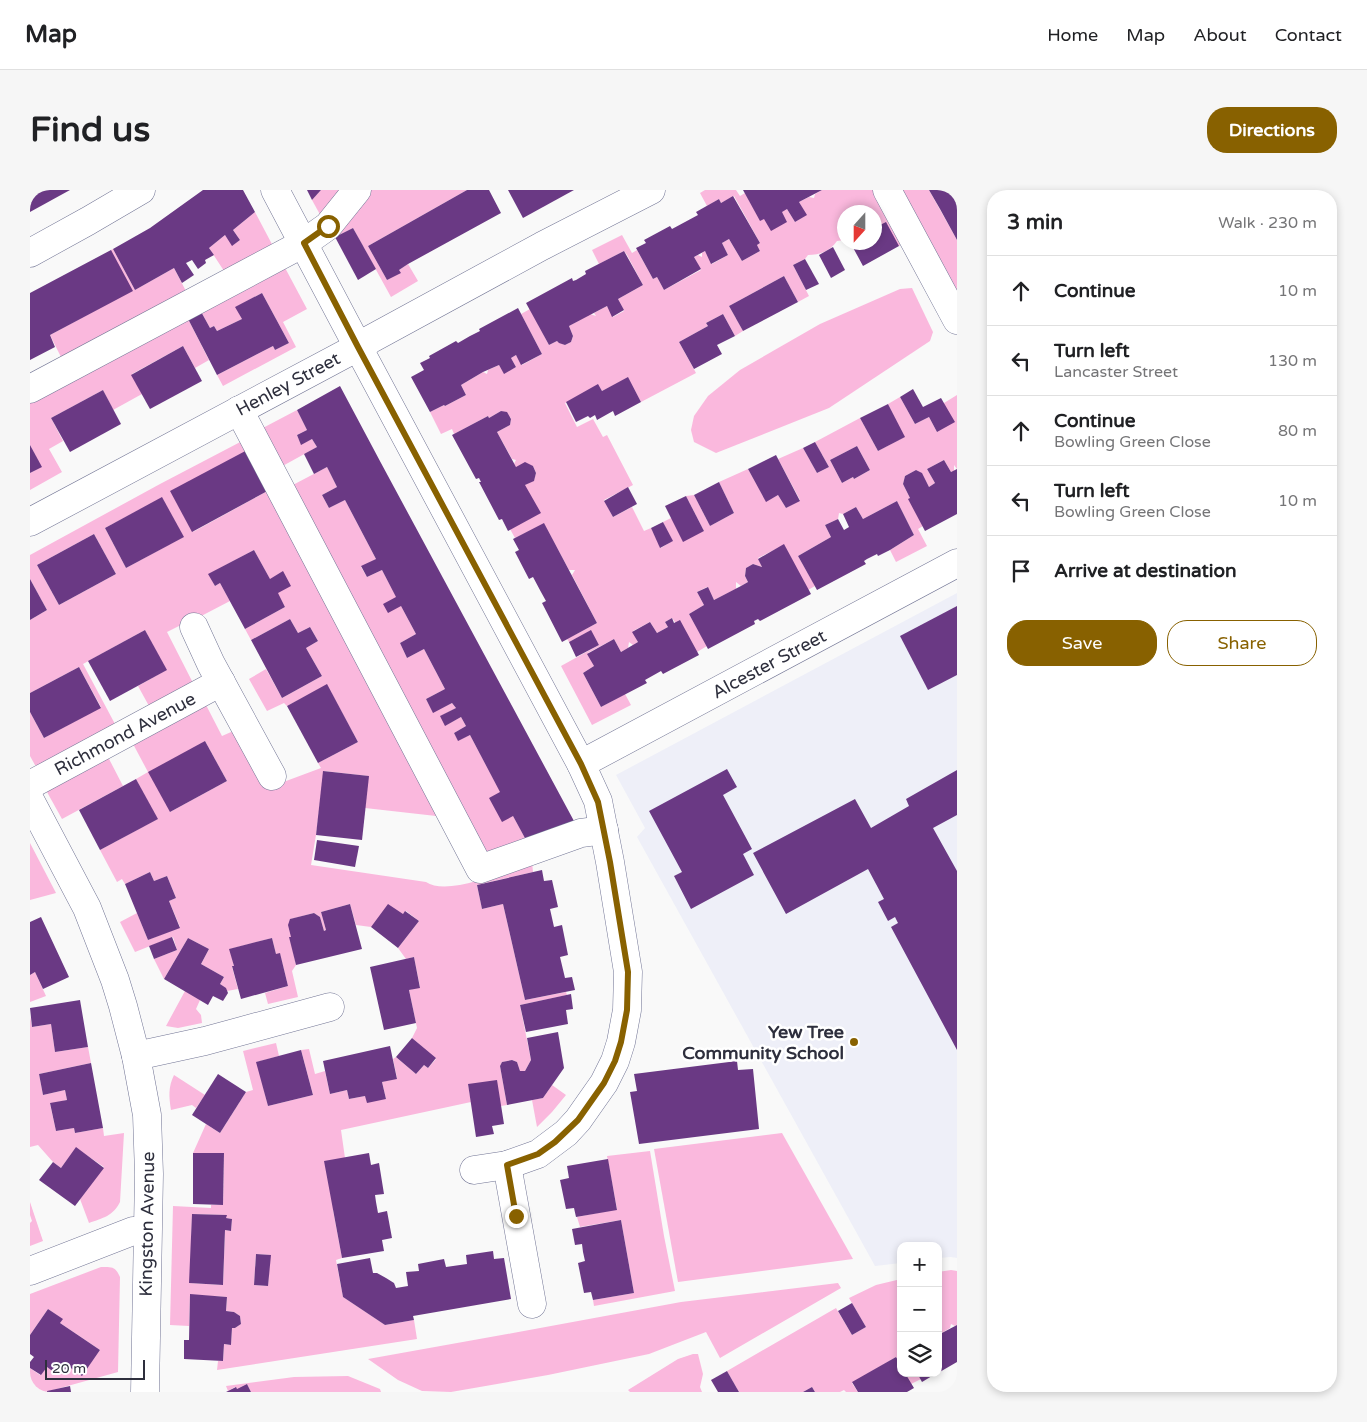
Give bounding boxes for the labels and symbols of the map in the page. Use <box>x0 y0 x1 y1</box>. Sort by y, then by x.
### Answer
north arrow <box>837 205 882 250</box>
route start <box>317 215 340 238</box>
street label: Henley Street <box>232 347 344 421</box>
street label: Alcester Street <box>708 625 830 703</box>
street label: Richmond Avenue <box>51 687 199 781</box>
place label: Yew Tree Community School <box>682 1021 844 1064</box>
marker: Yew Tree Community School <box>848 1036 860 1048</box>
street label: Kingston Avenue <box>135 1151 159 1297</box>
route end <box>505 1205 528 1228</box>
scale bar <box>45 1357 145 1380</box>

